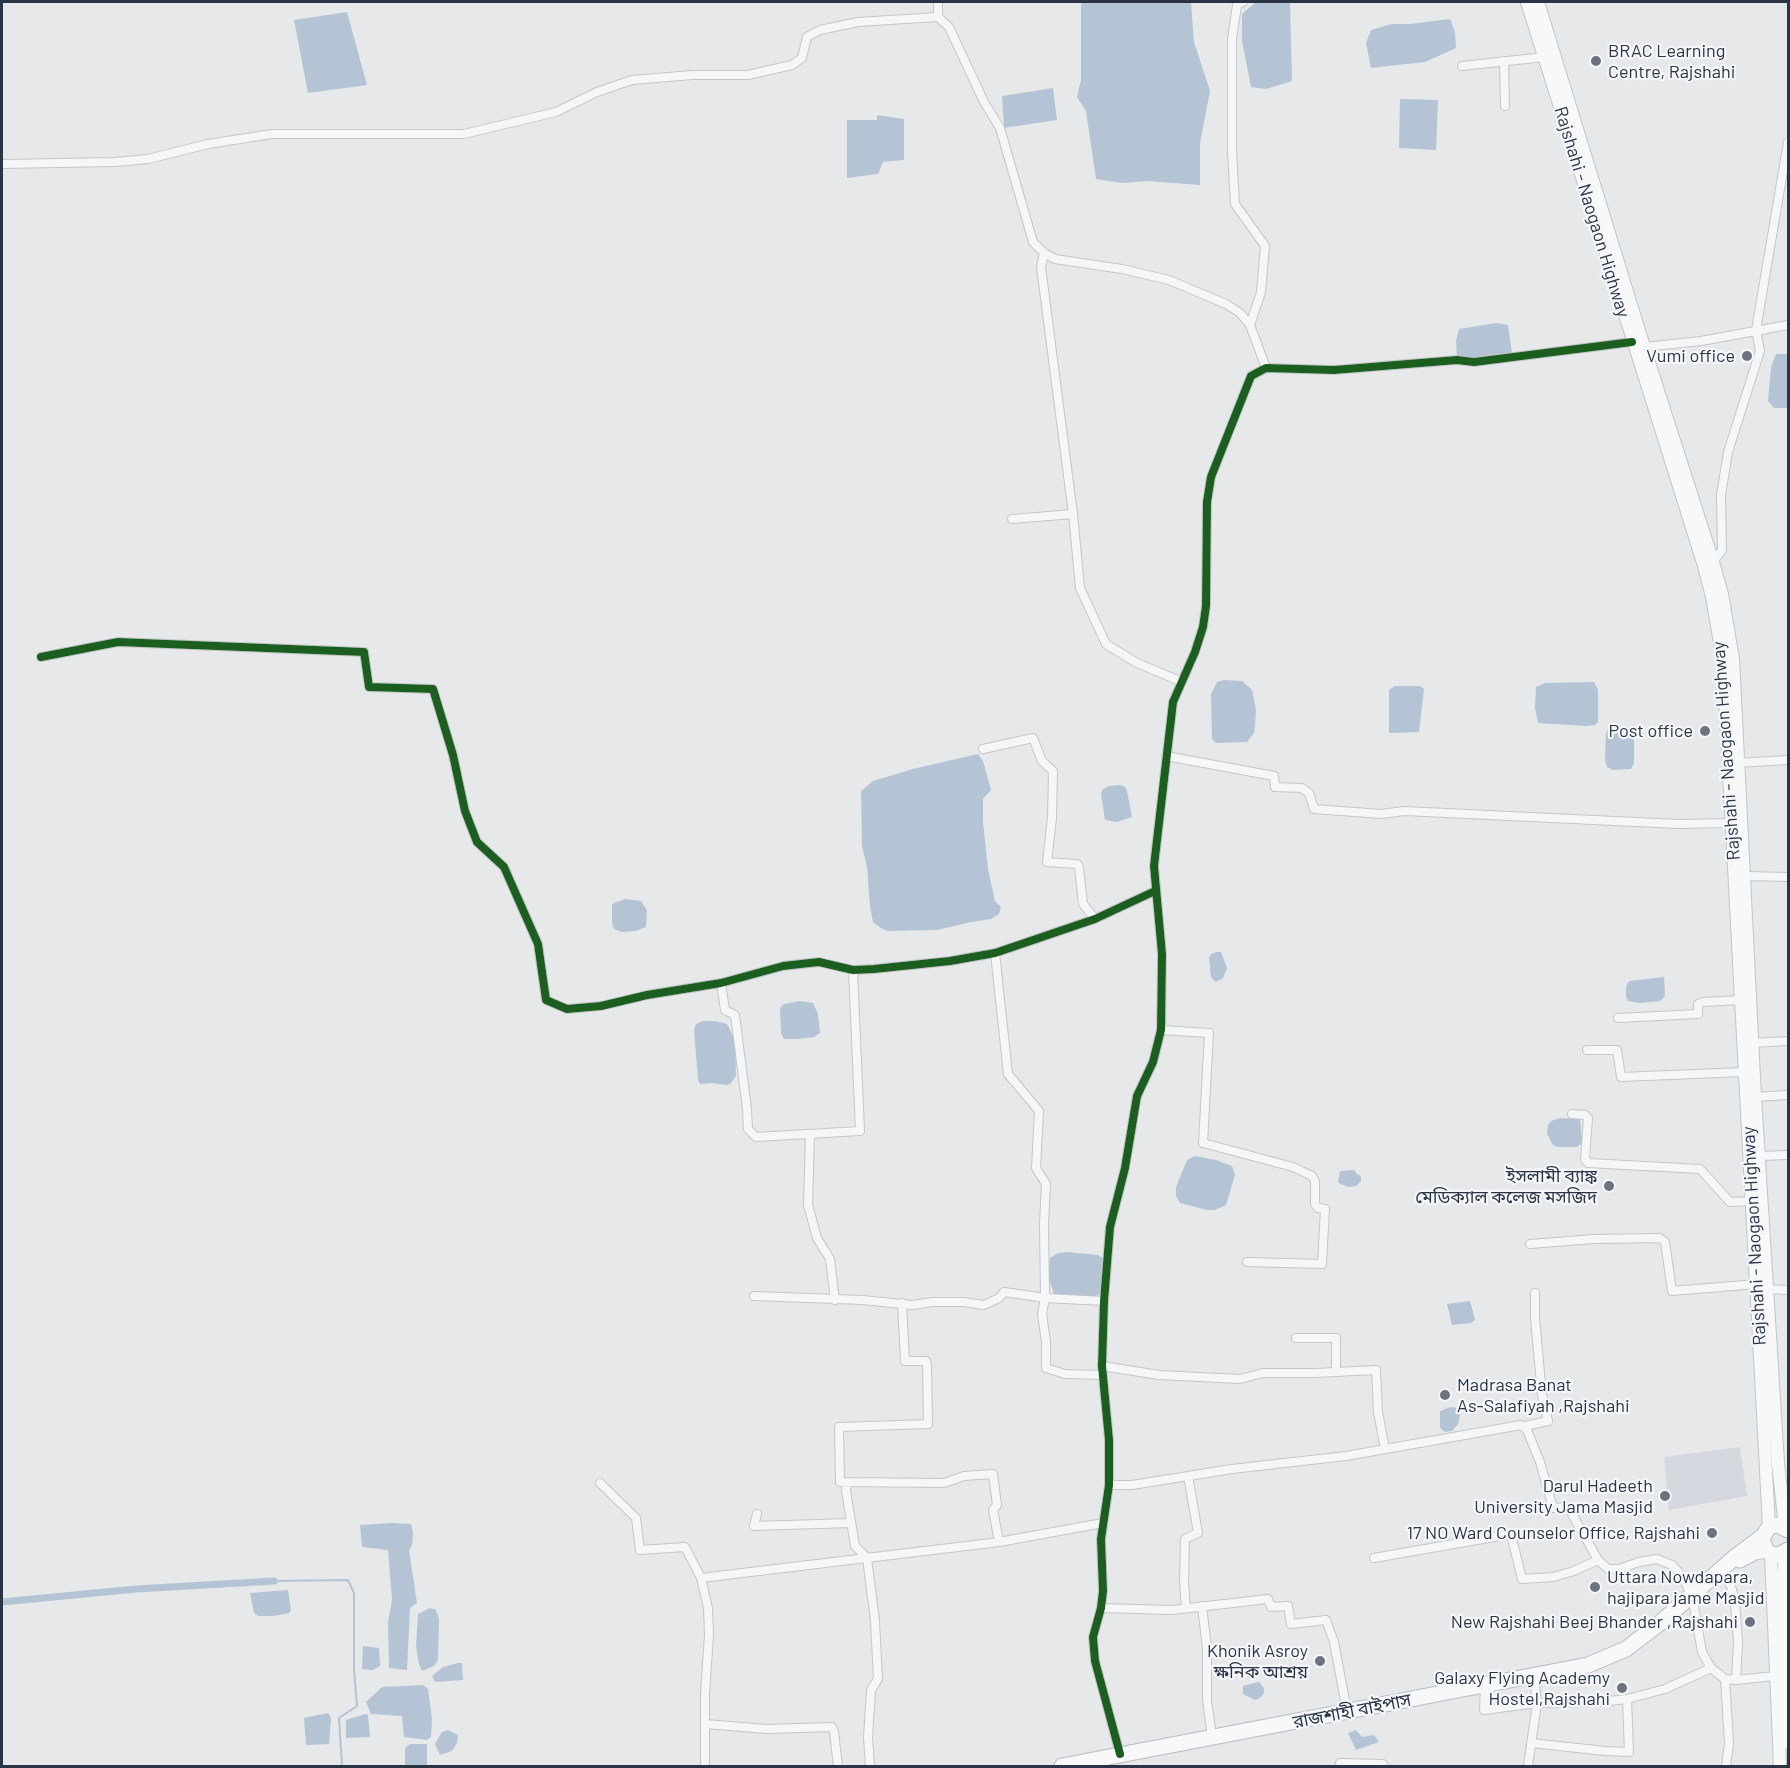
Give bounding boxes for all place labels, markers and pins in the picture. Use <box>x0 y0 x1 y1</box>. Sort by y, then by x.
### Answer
place label: BRAC Learning Centre, Rajshahi <box>1608 40 1735 82</box>
marker: BRAC Learning Centre, Rajshahi <box>1589 54 1603 68</box>
place label: Vumi office <box>1646 345 1735 367</box>
marker: Vumi office <box>1740 349 1754 363</box>
place label: Post office <box>1609 720 1693 742</box>
marker: Post office <box>1698 724 1712 738</box>
place label: ইসলামী ব্যাঙ্ক মেডিক্যাল কলেজ মসজিদ <box>1415 1165 1597 1208</box>
marker: ইসলামী ব্যাঙ্ক মেডিক্যাল কলেজ মসজিদ <box>1602 1179 1616 1193</box>
place label: Madrasa Banat As-Salafiyah ,Rajshahi <box>1457 1374 1630 1416</box>
marker: Madrasa Banat As-Salafiyah ,Rajshahi <box>1438 1388 1452 1402</box>
place label: Darul Hadeeth University Jama Masjid <box>1474 1475 1653 1518</box>
marker: Darul Hadeeth University Jama Masjid <box>1658 1489 1672 1503</box>
place label: 17 NO Ward Counselor Office, Rajshahi <box>1407 1522 1700 1544</box>
marker: 17 NO Ward Counselor Office, Rajshahi <box>1705 1526 1719 1540</box>
place label: Uttara Nowdapara, hajipara jame Masjid <box>1607 1566 1764 1608</box>
marker: Uttara Nowdapara, hajipara jame Masjid <box>1588 1580 1602 1594</box>
place label: New Rajshahi Beej Bhander ,Rajshahi <box>1451 1611 1738 1633</box>
marker: New Rajshahi Beej Bhander ,Rajshahi <box>1743 1615 1757 1629</box>
place label: Khonik Asroy ক্ষনিক আশ্রয় <box>1207 1640 1308 1682</box>
marker: Khonik Asroy ক্ষনিক আশ্রয় <box>1313 1654 1327 1668</box>
place label: Galaxy Flying Academy Hostel,Rajshahi <box>1434 1667 1610 1710</box>
marker: Galaxy Flying Academy Hostel,Rajshahi <box>1615 1681 1629 1695</box>

